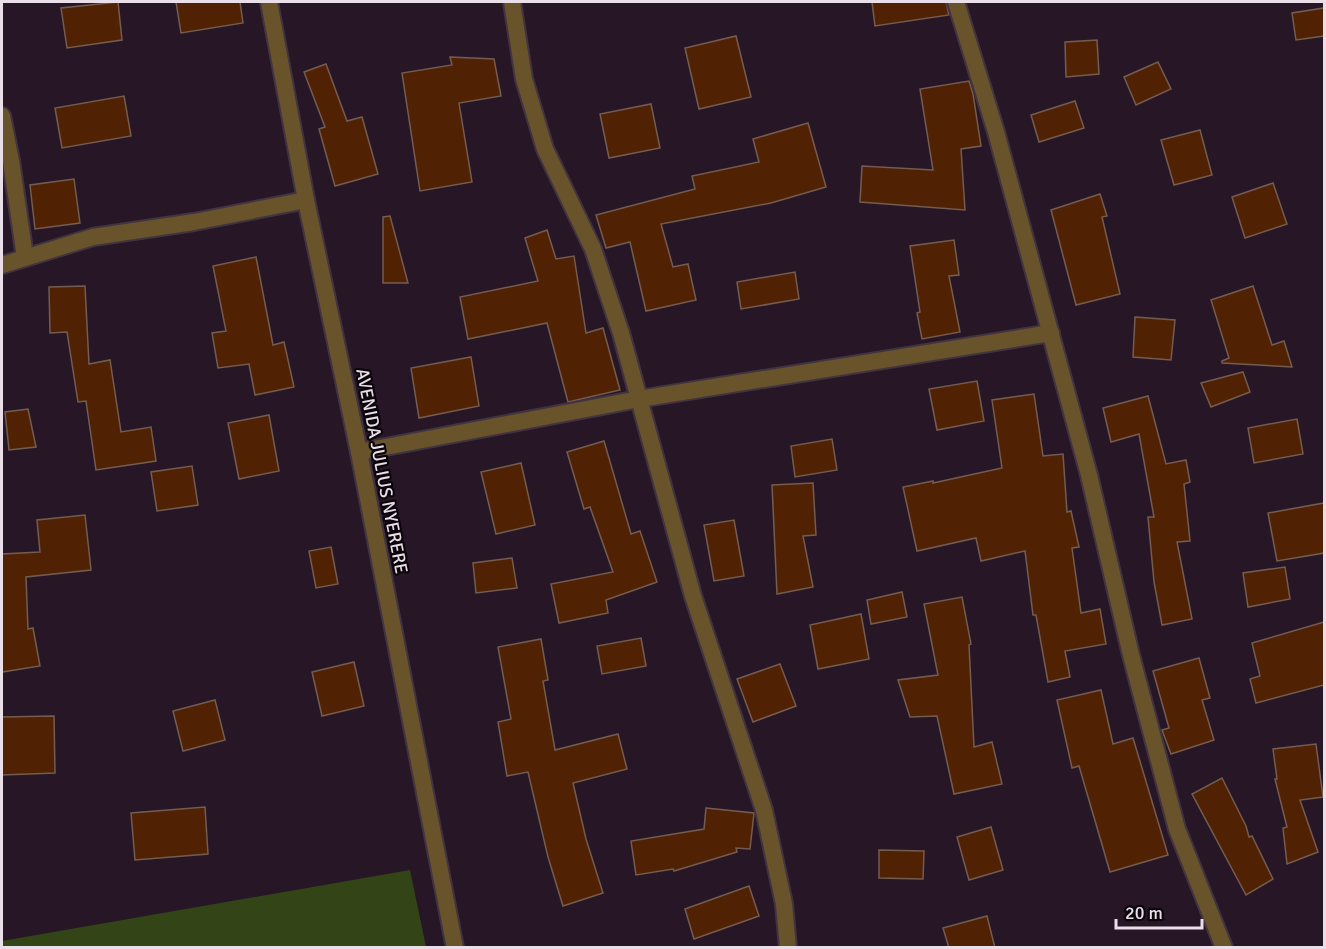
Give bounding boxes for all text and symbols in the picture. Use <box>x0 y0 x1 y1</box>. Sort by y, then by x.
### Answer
street label: AVENIDA JULIUS NYERERE <box>351 367 413 575</box>
scale bar <box>1116 892 1202 930</box>
text: 20 m <box>1125 902 1163 924</box>

